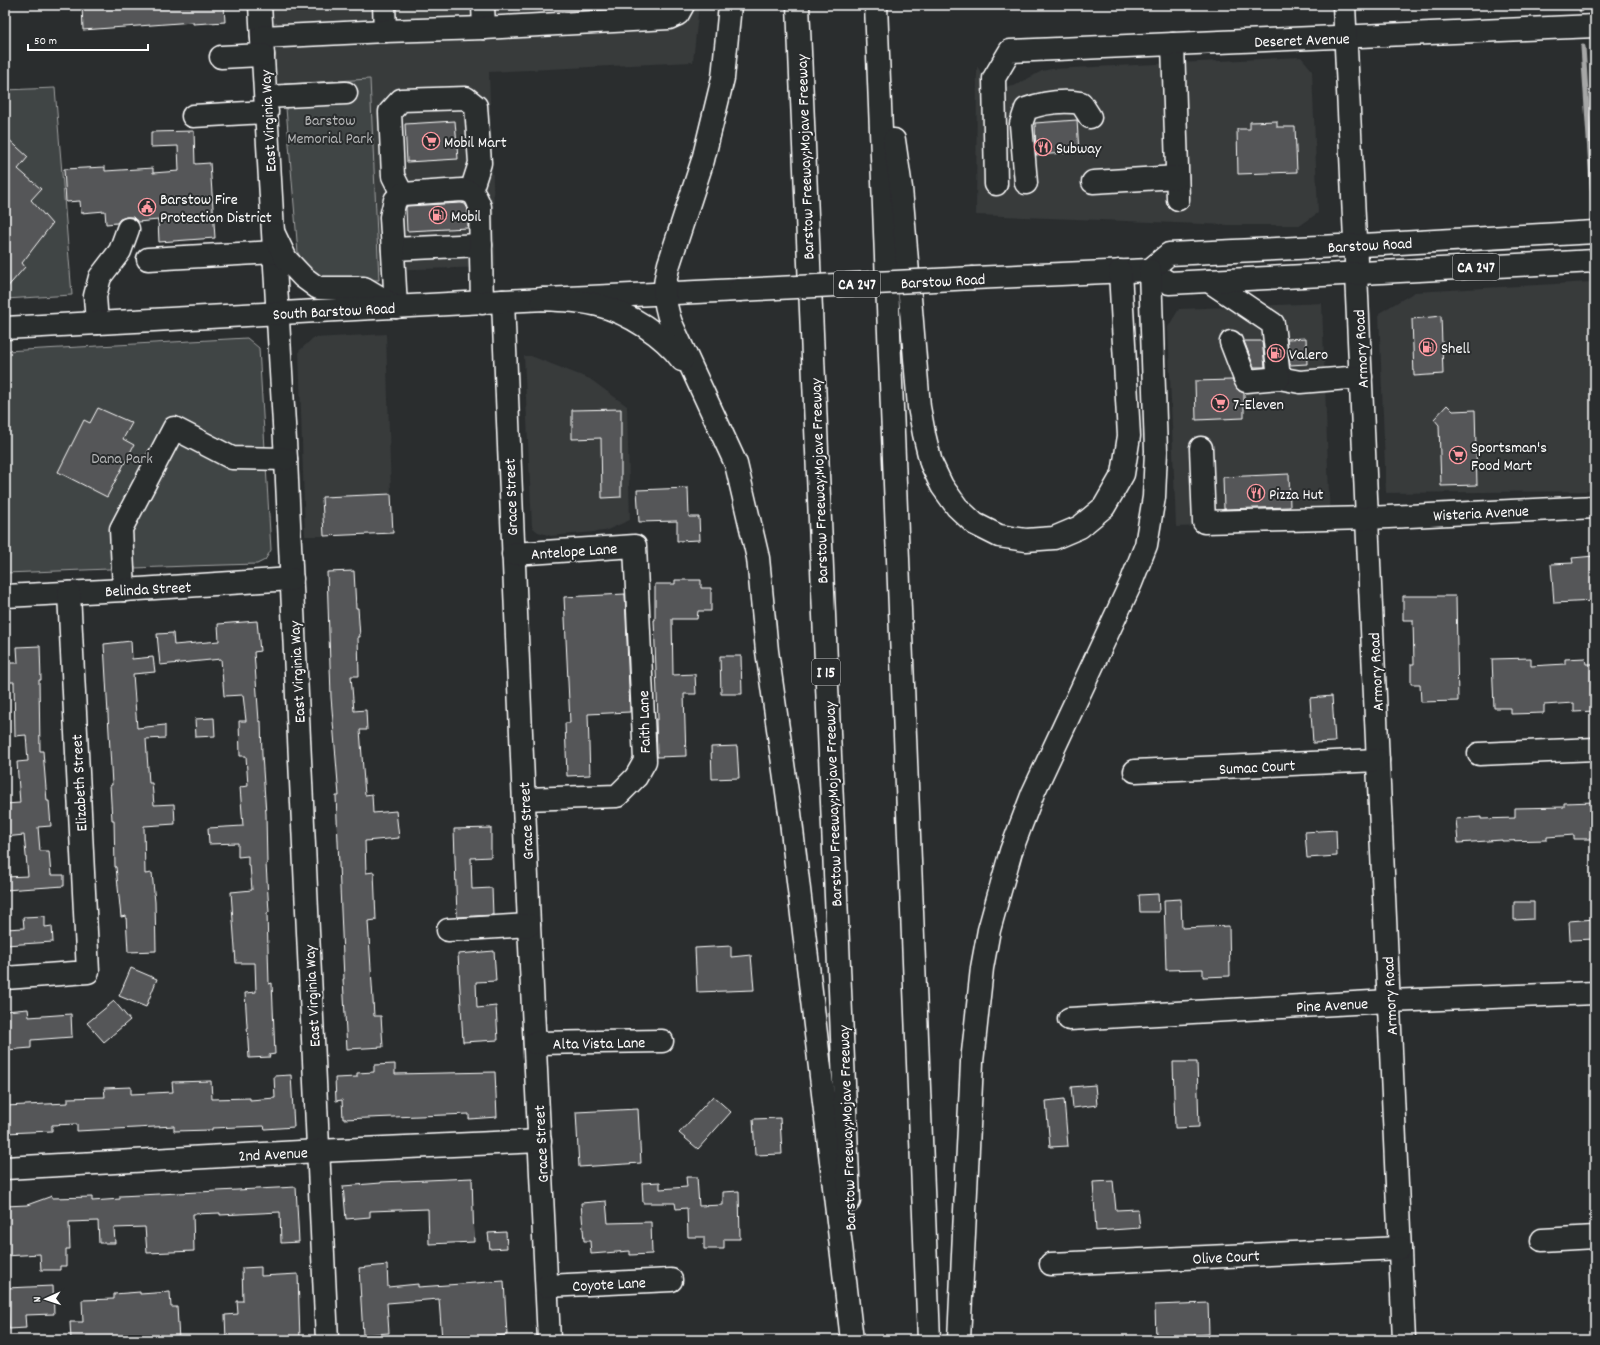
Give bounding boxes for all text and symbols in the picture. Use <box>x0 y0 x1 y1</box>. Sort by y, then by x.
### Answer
scale bar <box>28 26 148 52</box>
street label: Deseret Avenue <box>1254 28 1350 55</box>
text: 50 m <box>34 33 57 50</box>
street label: Barstow Freeway;Mojave Freeway <box>791 53 822 260</box>
street label: East Virginia Way <box>255 69 284 173</box>
park label: Barstow Memorial Park <box>287 110 373 151</box>
supermarket icon: Mobil Mart <box>421 131 441 151</box>
place label: Mobil Mart <box>444 132 507 155</box>
restaurant icon: Subway <box>1033 137 1053 157</box>
place label: Subway <box>1056 138 1102 161</box>
place label: Barstow Fire Protection District <box>160 189 272 230</box>
public building icon: Barstow Fire Protection District <box>137 197 157 217</box>
fuel station icon: Mobil <box>428 205 448 225</box>
place label: Mobil <box>451 206 481 229</box>
street label: Barstow Road <box>1327 233 1413 260</box>
road number: CA 247 <box>1453 254 1499 280</box>
street label: Barstow Road <box>900 269 986 296</box>
road number: CA 247 <box>834 271 880 297</box>
street label: South Barstow Road <box>272 298 396 327</box>
street label: Armory Road <box>1349 309 1376 389</box>
fuel station icon: Shell <box>1418 337 1438 357</box>
place label: Shell <box>1441 338 1470 361</box>
fuel station icon: Valero <box>1266 343 1286 363</box>
place label: Valero <box>1289 344 1328 367</box>
street label: Barstow Freeway;Mojave Freeway <box>805 377 836 584</box>
supermarket icon: 7-Eleven <box>1210 393 1230 413</box>
place label: 7-Eleven <box>1233 394 1284 417</box>
place label: Sportsman's Food Mart <box>1471 437 1547 478</box>
supermarket icon: Sportsman's Food Mart <box>1448 445 1468 465</box>
park label: Dana Park <box>91 448 153 471</box>
street label: Grace Street <box>500 458 525 536</box>
restaurant icon: Pizza Hut <box>1246 483 1266 503</box>
place label: Pizza Hut <box>1269 484 1324 507</box>
street label: Wisteria Avenue <box>1433 501 1529 528</box>
street label: Antelope Lane <box>530 538 618 567</box>
street label: Belinda Street <box>104 577 192 604</box>
street label: East Virginia Way <box>284 620 313 724</box>
street label: Armory Road <box>1364 632 1391 712</box>
road number: I 15 <box>812 659 840 685</box>
street label: Faith Lane <box>633 690 658 754</box>
street label: Barstow Freeway;Mojave Freeway <box>819 700 850 907</box>
street label: Elizabeth Street <box>66 734 95 832</box>
street label: Sumac Court <box>1218 755 1296 782</box>
street label: Grace Street <box>514 781 541 860</box>
street label: East Virginia Way <box>299 944 328 1048</box>
street label: Armory Road <box>1378 956 1405 1036</box>
street label: Pine Avenue <box>1296 993 1369 1020</box>
street label: Barstow Freeway;Mojave Freeway <box>833 1024 864 1231</box>
street label: Alta Vista Lane <box>553 1032 646 1057</box>
street label: Grace Street <box>529 1104 556 1183</box>
street label: 2nd Avenue <box>238 1142 308 1169</box>
street label: Olive Court <box>1192 1245 1260 1272</box>
street label: Coyote Lane <box>572 1272 647 1299</box>
north arrow <box>26 1279 66 1319</box>
text: N <box>30 1296 46 1303</box>

